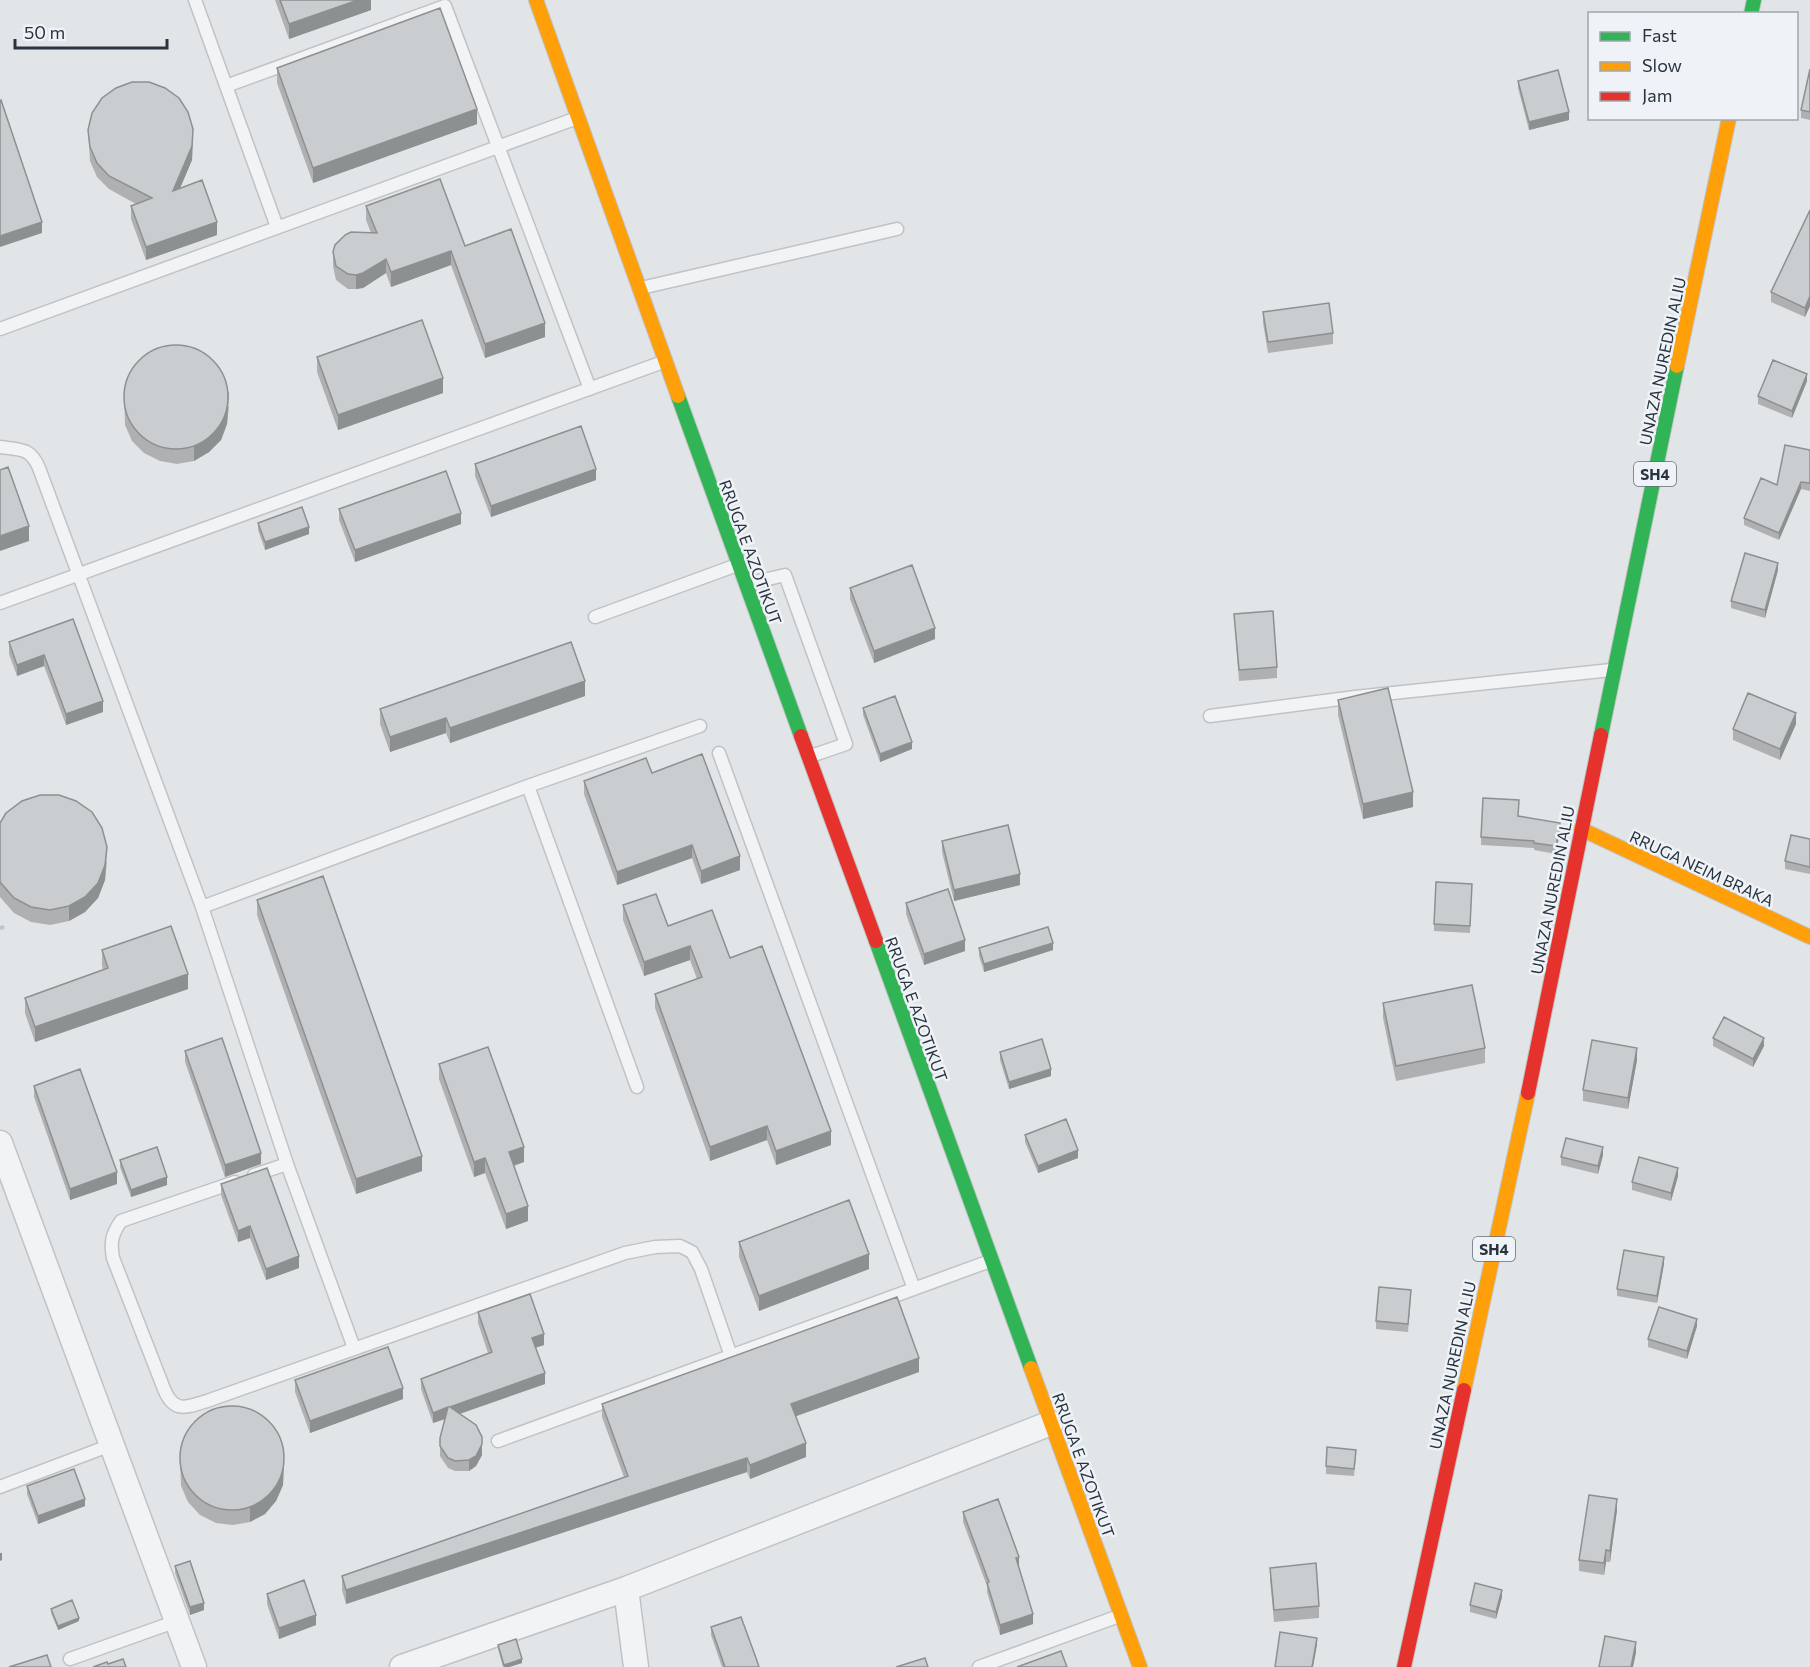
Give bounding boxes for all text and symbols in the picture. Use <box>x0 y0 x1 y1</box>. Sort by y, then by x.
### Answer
scale bar <box>15 12 166 50</box>
legend <box>1588 12 1798 120</box>
text: 50 m <box>24 21 65 43</box>
text: Fast <box>1642 24 1677 46</box>
text: Slow <box>1642 54 1682 76</box>
text: Jam <box>1642 84 1672 106</box>
street label: UNAZA NUREDIN ALIU <box>1635 275 1689 447</box>
road number: SH4 <box>1634 462 1676 486</box>
street label: RRUGA E AZOTIKUT <box>716 477 786 627</box>
street label: UNAZA NUREDIN ALIU <box>1526 804 1578 976</box>
street label: RRUGA NEIM BRAKA <box>1627 826 1777 910</box>
street label: RRUGA E AZOTIKUT <box>882 934 952 1084</box>
road number: SH4 <box>1473 1237 1515 1261</box>
street label: UNAZA NUREDIN ALIU <box>1425 1279 1479 1451</box>
street label: RRUGA E AZOTIKUT <box>1049 1390 1119 1540</box>

